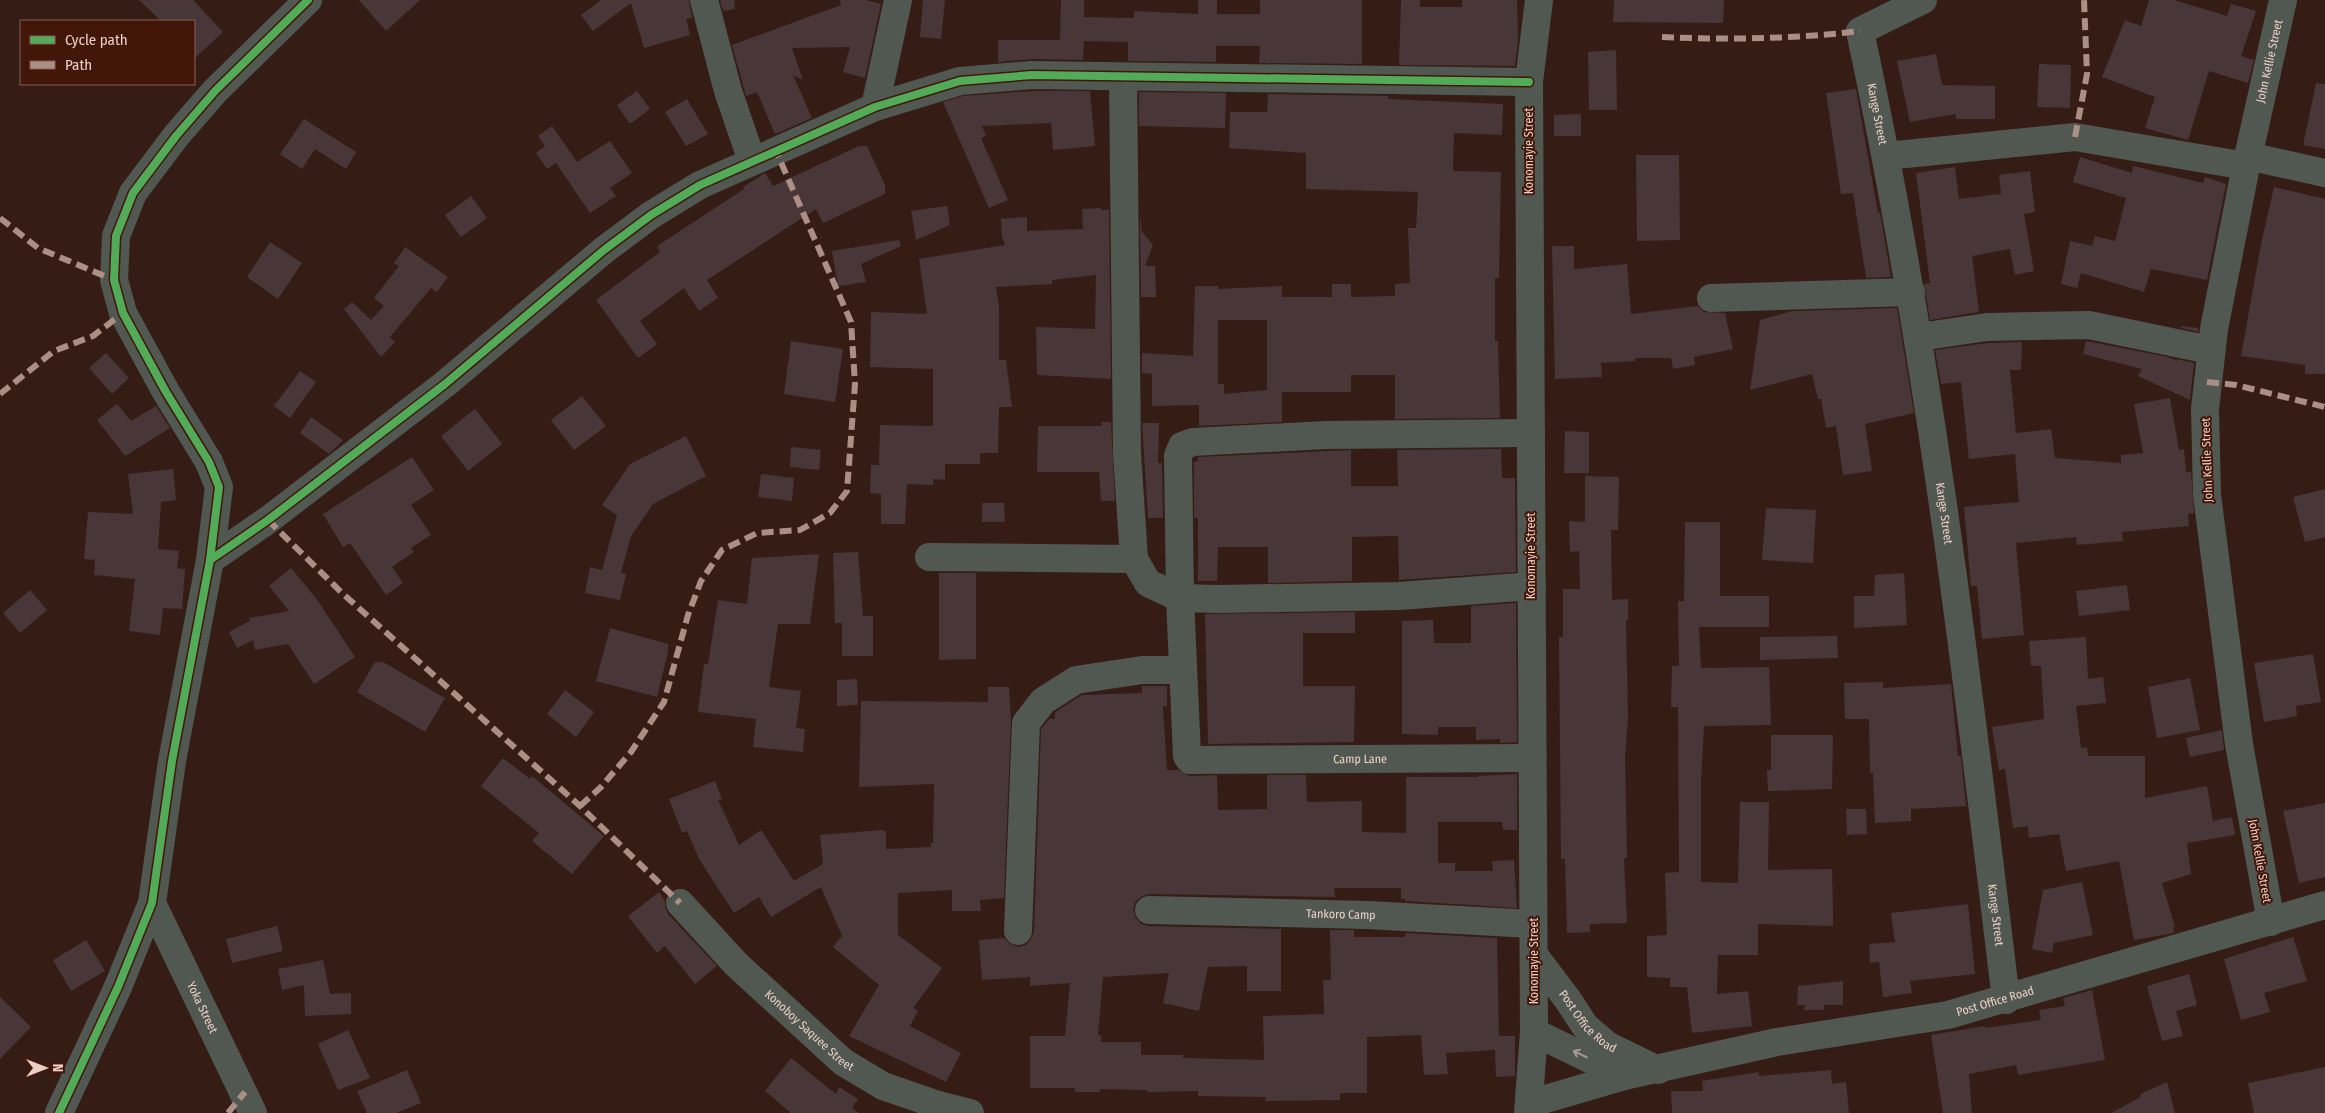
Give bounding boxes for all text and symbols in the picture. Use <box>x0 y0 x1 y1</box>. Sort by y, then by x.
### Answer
street label: John Kellie Street <box>2253 18 2285 104</box>
legend <box>20 20 195 85</box>
text: Cycle path <box>65 31 128 49</box>
text: Path <box>65 56 92 74</box>
street label: Kange Street <box>1864 82 1890 146</box>
street label: Konomayie Street <box>1522 108 1536 194</box>
street label: John Kellie Street <box>2199 417 2215 503</box>
street label: Kange Street <box>1933 482 1956 545</box>
street label: Konomayie Street <box>1524 513 1538 599</box>
street label: Camp Lane <box>1333 752 1387 766</box>
street label: John Kellie Street <box>2246 818 2274 904</box>
street label: Kange Street <box>1985 883 2006 947</box>
street label: Tankoro Camp <box>1306 907 1376 922</box>
street label: Konomayie Street <box>1527 918 1541 1004</box>
street label: Yoka Street <box>184 980 221 1036</box>
street label: Post Office Road <box>1955 983 2036 1019</box>
street label: Konoboy Saquee Street <box>762 987 857 1074</box>
street label: Post Office Road <box>1556 987 1619 1056</box>
north arrow <box>20 1043 70 1093</box>
one-way arrow <box>1573 1049 1588 1058</box>
text: N <box>49 1064 66 1072</box>

